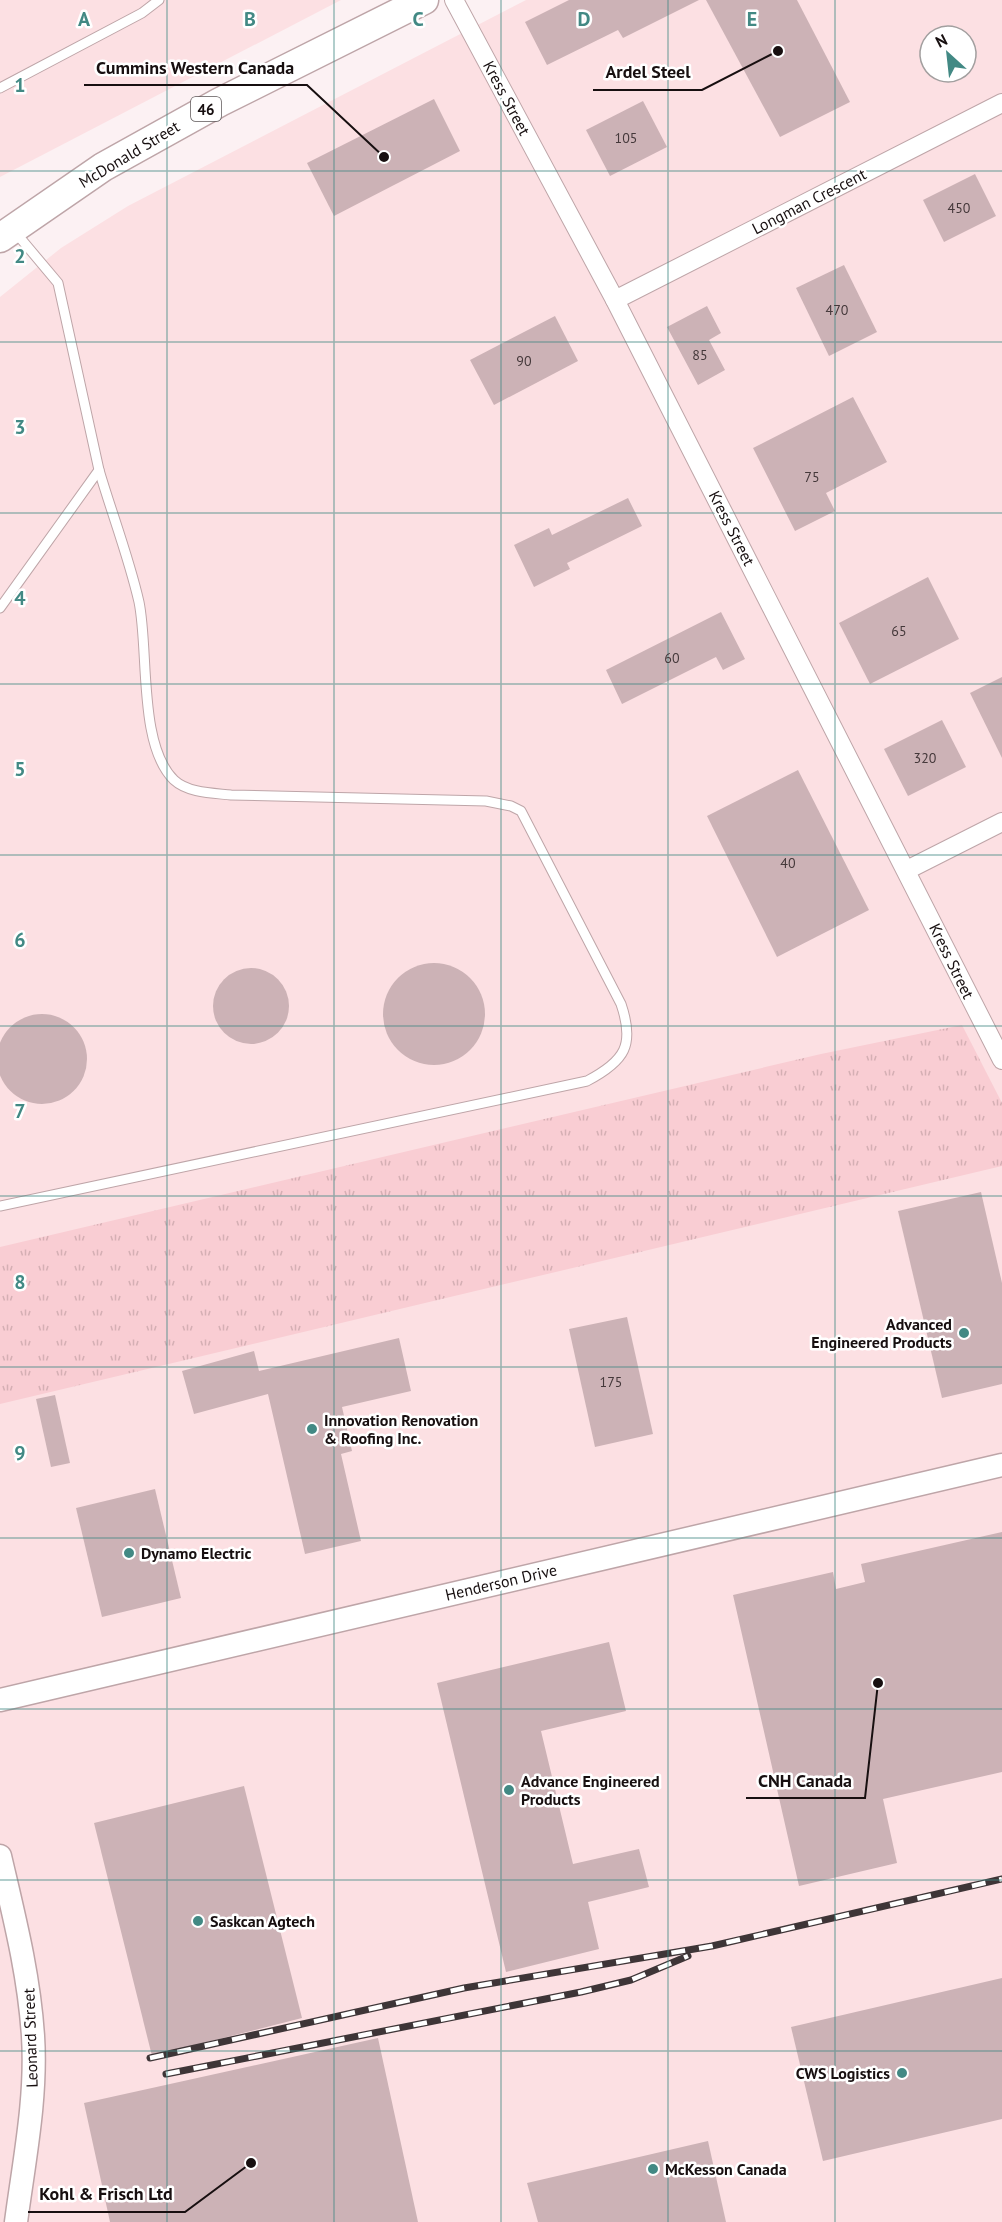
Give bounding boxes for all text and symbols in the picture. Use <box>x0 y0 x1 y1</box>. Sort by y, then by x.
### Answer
text: A <box>78 6 91 32</box>
text: B <box>244 6 256 32</box>
text: C <box>412 6 424 32</box>
text: D <box>578 6 591 32</box>
text: E <box>747 6 757 32</box>
north arrow <box>918 24 978 84</box>
text: N <box>932 29 950 52</box>
callout: Cummins Western Canada <box>84 49 307 85</box>
callout: Ardel Steel <box>593 54 702 90</box>
text: Cummins Western Canada <box>96 56 294 79</box>
street label: Kress Street <box>479 57 535 139</box>
text: Ardel Steel <box>605 60 691 83</box>
text: 1 <box>14 72 26 98</box>
road number: 46 <box>191 97 221 121</box>
street label: McDonald Street <box>75 116 184 192</box>
house number: 105 <box>615 129 637 147</box>
street label: Longman Crescent <box>749 163 870 238</box>
house number: 450 <box>948 199 971 217</box>
text: 2 <box>14 243 26 269</box>
house number: 470 <box>826 301 849 319</box>
house number: 85 <box>692 346 708 364</box>
house number: 90 <box>516 352 532 370</box>
text: 3 <box>14 414 26 440</box>
house number: 75 <box>804 468 820 486</box>
street label: Kress Street <box>705 487 760 569</box>
text: 4 <box>14 585 26 611</box>
house number: 65 <box>891 622 907 640</box>
house number: 60 <box>664 649 680 667</box>
house number: 320 <box>914 749 937 767</box>
text: 5 <box>14 756 26 782</box>
house number: 40 <box>780 854 796 872</box>
street label: Kress Street <box>925 920 979 1003</box>
text: 6 <box>14 927 26 953</box>
text: 7 <box>14 1098 26 1124</box>
text: 8 <box>14 1269 26 1295</box>
place label: Advanced Engineered Products <box>811 1314 952 1352</box>
marker: Advanced Engineered Products <box>957 1326 971 1340</box>
house number: 175 <box>600 1373 622 1391</box>
place label: Innovation Renovation & Roofing Inc. <box>324 1410 478 1448</box>
marker: Innovation Renovation & Roofing Inc. <box>305 1422 319 1436</box>
text: 9 <box>14 1440 26 1466</box>
place label: Dynamo Electric <box>141 1543 252 1563</box>
marker: Dynamo Electric <box>122 1546 136 1560</box>
street label: Henderson Drive <box>443 1559 559 1605</box>
callout: CNH Canada <box>746 1762 865 1798</box>
text: CNH Canada <box>758 1769 852 1792</box>
place label: Advance Engineered Products <box>521 1771 660 1809</box>
marker: Advance Engineered Products <box>502 1783 516 1797</box>
place label: Saskcan Agtech <box>210 1911 315 1931</box>
marker: Saskcan Agtech <box>191 1914 205 1928</box>
street label: Leonard Street <box>18 1987 42 2088</box>
place label: CWS Logistics <box>796 2063 890 2083</box>
marker: CWS Logistics <box>895 2066 909 2080</box>
place label: McKesson Canada <box>665 2159 787 2179</box>
marker: McKesson Canada <box>646 2162 660 2176</box>
callout: Kohl & Frisch Ltd <box>28 2176 185 2212</box>
text: Kohl & Frisch Ltd <box>39 2182 173 2205</box>

